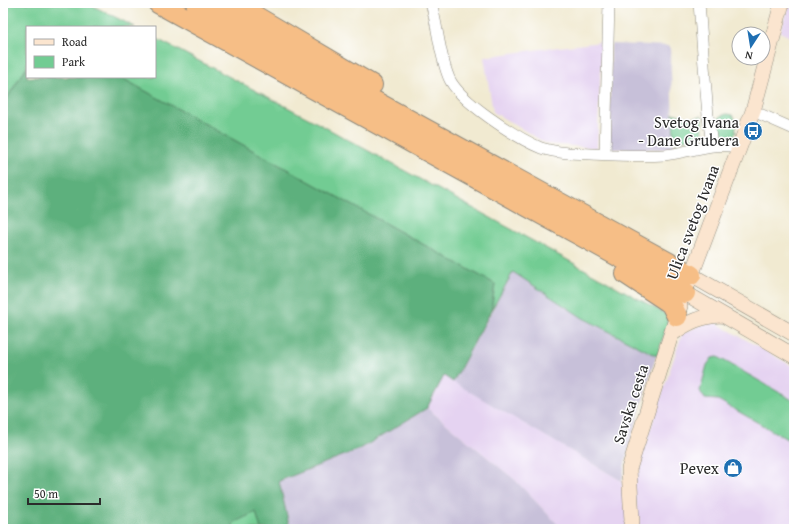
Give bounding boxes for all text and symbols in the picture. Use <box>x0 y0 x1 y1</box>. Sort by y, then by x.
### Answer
legend <box>26 26 156 78</box>
north arrow <box>731 26 771 66</box>
text: Road <box>62 33 88 50</box>
text: N <box>743 47 754 64</box>
text: Park <box>62 53 86 70</box>
place label: Svetog Ivana - Dane Grubera <box>638 110 739 152</box>
bus stop icon: Svetog Ivana - Dane Grubera <box>742 120 764 142</box>
street label: Ulica svetog Ivana <box>659 161 725 283</box>
street label: Savska cesta <box>606 360 654 447</box>
place label: Pevex <box>680 456 720 480</box>
shop icon: Pevex <box>722 457 744 479</box>
scale bar <box>28 480 100 506</box>
text: 50 m <box>34 485 58 502</box>

